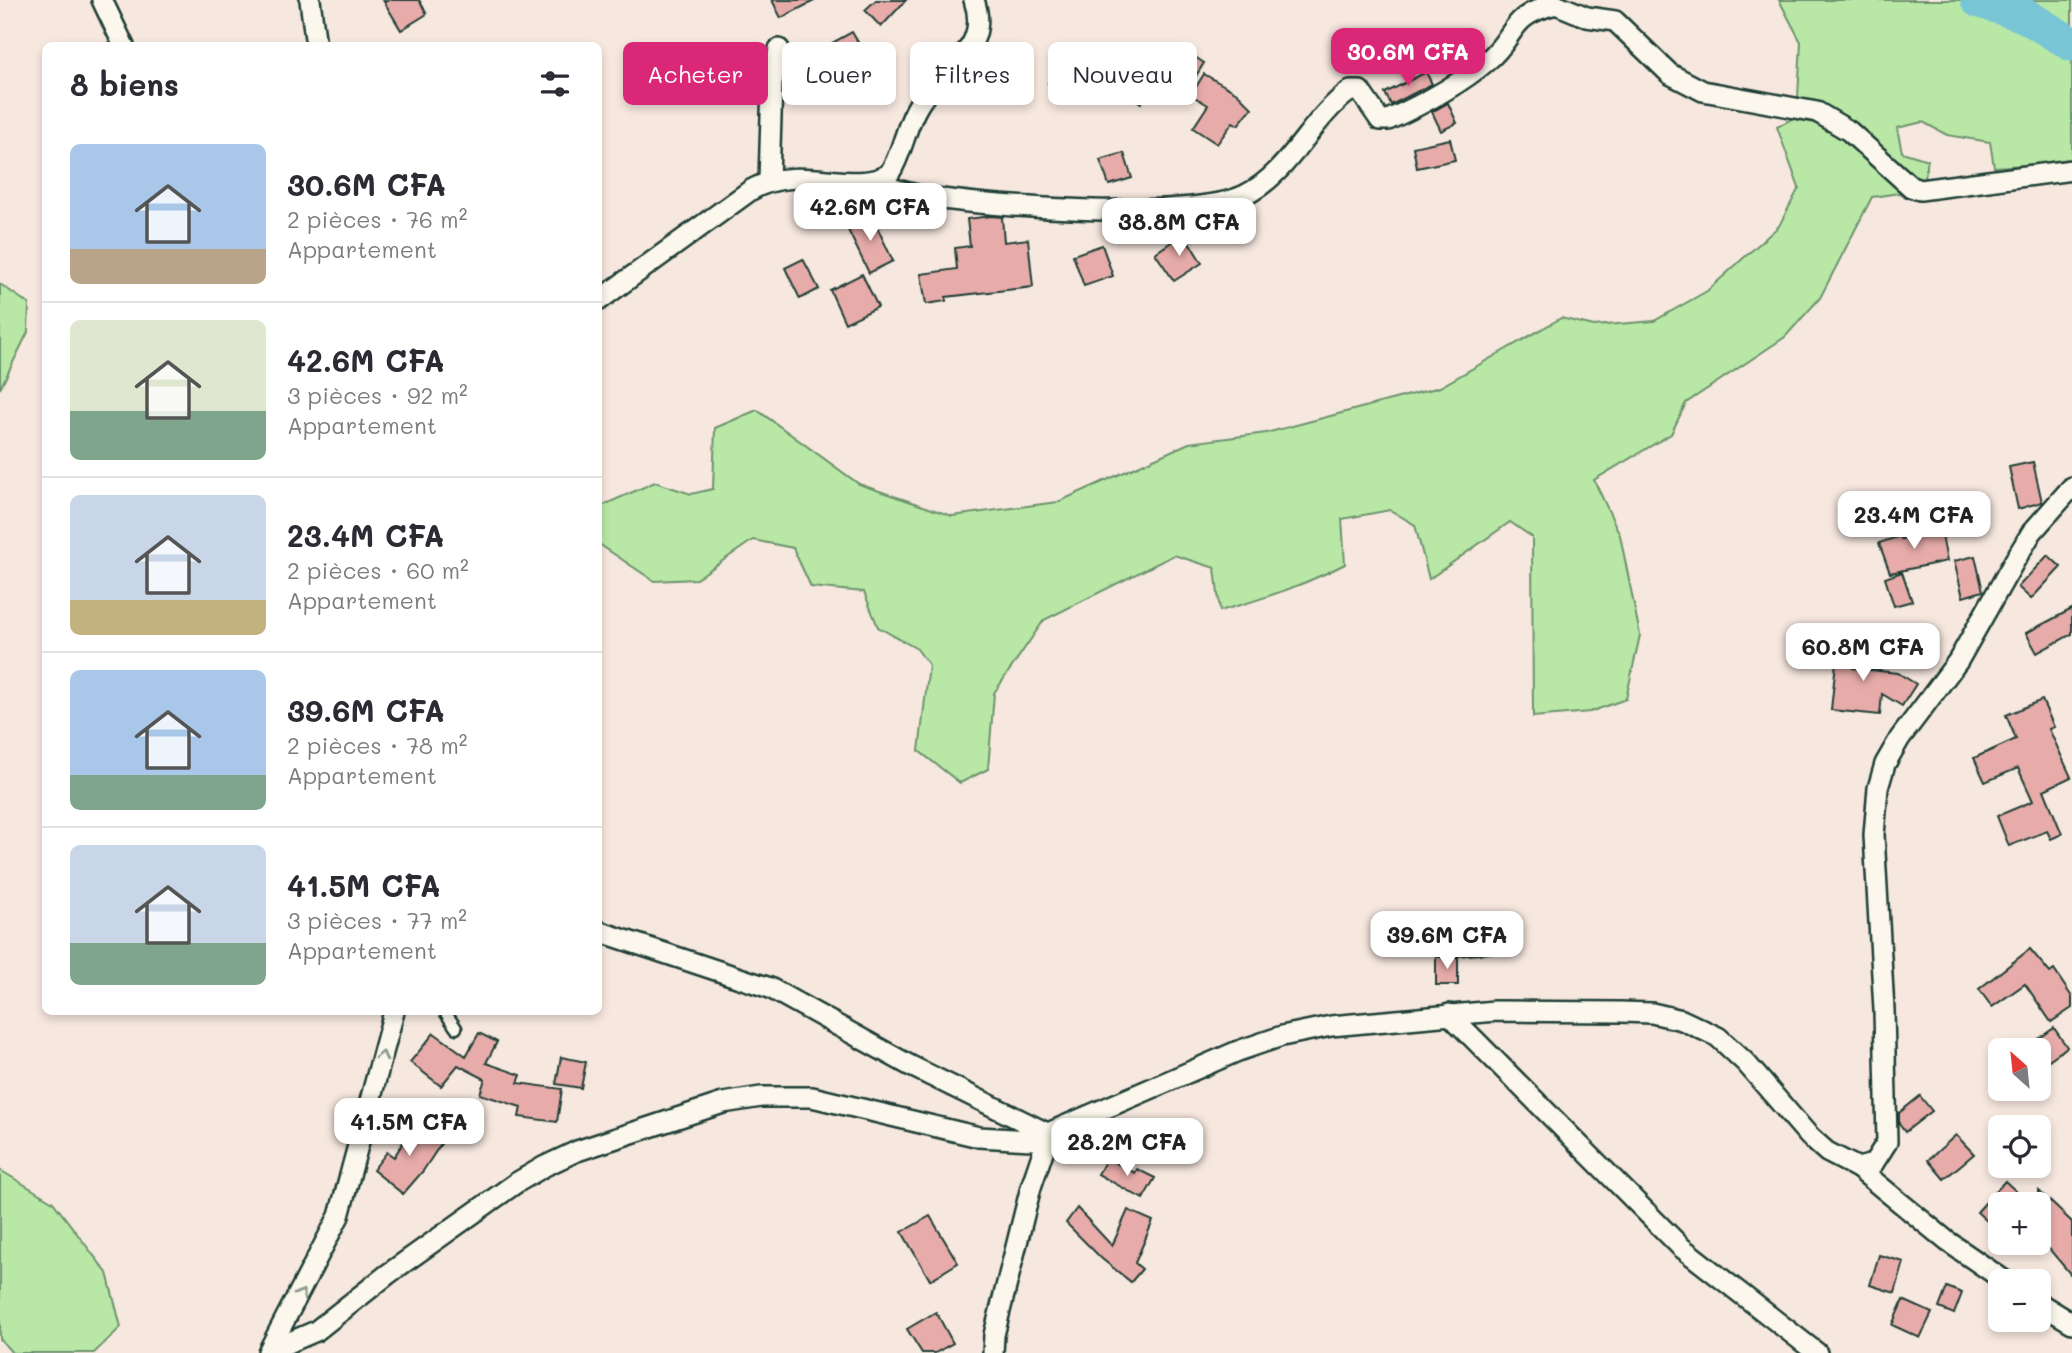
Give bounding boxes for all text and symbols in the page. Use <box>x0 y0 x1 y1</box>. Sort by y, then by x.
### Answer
pin: 30.6M CFA <box>1328 28 1488 88</box>
text: 30.6M CFA <box>1347 36 1469 66</box>
chip: Acheter <box>623 42 768 105</box>
chip: Louer <box>782 42 896 105</box>
chip: Filtres <box>910 42 1034 105</box>
chip: Nouveau <box>1048 42 1197 105</box>
text: 8 biens <box>70 64 179 104</box>
icon: filters <box>536 65 574 103</box>
text: 30.6M CFA <box>287 164 446 204</box>
icon: home <box>126 172 210 256</box>
pin: 42.6M CFA <box>790 184 950 243</box>
text: 42.6M CFA <box>810 191 930 221</box>
pin: 38.8M CFA <box>1099 198 1259 258</box>
text: 2 pièces · 76 m² <box>287 204 467 234</box>
text: 38.8M CFA <box>1118 206 1240 236</box>
text: Appartement <box>287 234 437 264</box>
text: 42.6M CFA <box>287 340 445 380</box>
icon: home <box>126 348 210 432</box>
text: 3 pièces · 92 m² <box>287 380 468 410</box>
text: Appartement <box>287 410 437 440</box>
pin: 23.4M CFA <box>1834 491 1994 551</box>
text: 23.4M CFA <box>1854 499 1974 529</box>
text: 23.4M CFA <box>287 515 445 555</box>
icon: home <box>126 523 210 607</box>
text: 2 pièces · 60 m² <box>287 555 469 585</box>
text: Appartement <box>287 585 437 615</box>
pin: 60.8M CFA <box>1783 624 1943 683</box>
text: 60.8M CFA <box>1802 631 1924 661</box>
text: 39.6M CFA <box>287 690 445 730</box>
icon: home <box>126 698 210 782</box>
text: 2 pièces · 78 m² <box>287 730 467 760</box>
text: Appartement <box>287 760 437 790</box>
text: 41.5M CFA <box>287 865 441 905</box>
icon: home <box>126 873 210 957</box>
text: 3 pièces · 77 m² <box>287 905 467 935</box>
pin: 39.6M CFA <box>1367 912 1527 971</box>
text: 39.6M CFA <box>1386 919 1508 949</box>
text: Appartement <box>287 935 437 965</box>
north arrow <box>1988 1038 2051 1101</box>
map controls <box>1988 1038 2051 1332</box>
one-way arrow <box>374 1051 389 1063</box>
pin: 41.5M CFA <box>329 1098 489 1158</box>
text: 41.5M CFA <box>350 1106 468 1136</box>
button: locate <box>1988 1115 2051 1178</box>
pin: 28.2M CFA <box>1047 1118 1207 1178</box>
text: 28.2M CFA <box>1067 1126 1187 1156</box>
button: + <box>1988 1192 2051 1255</box>
button: − <box>1988 1269 2051 1332</box>
one-way arrow <box>292 1288 306 1301</box>

